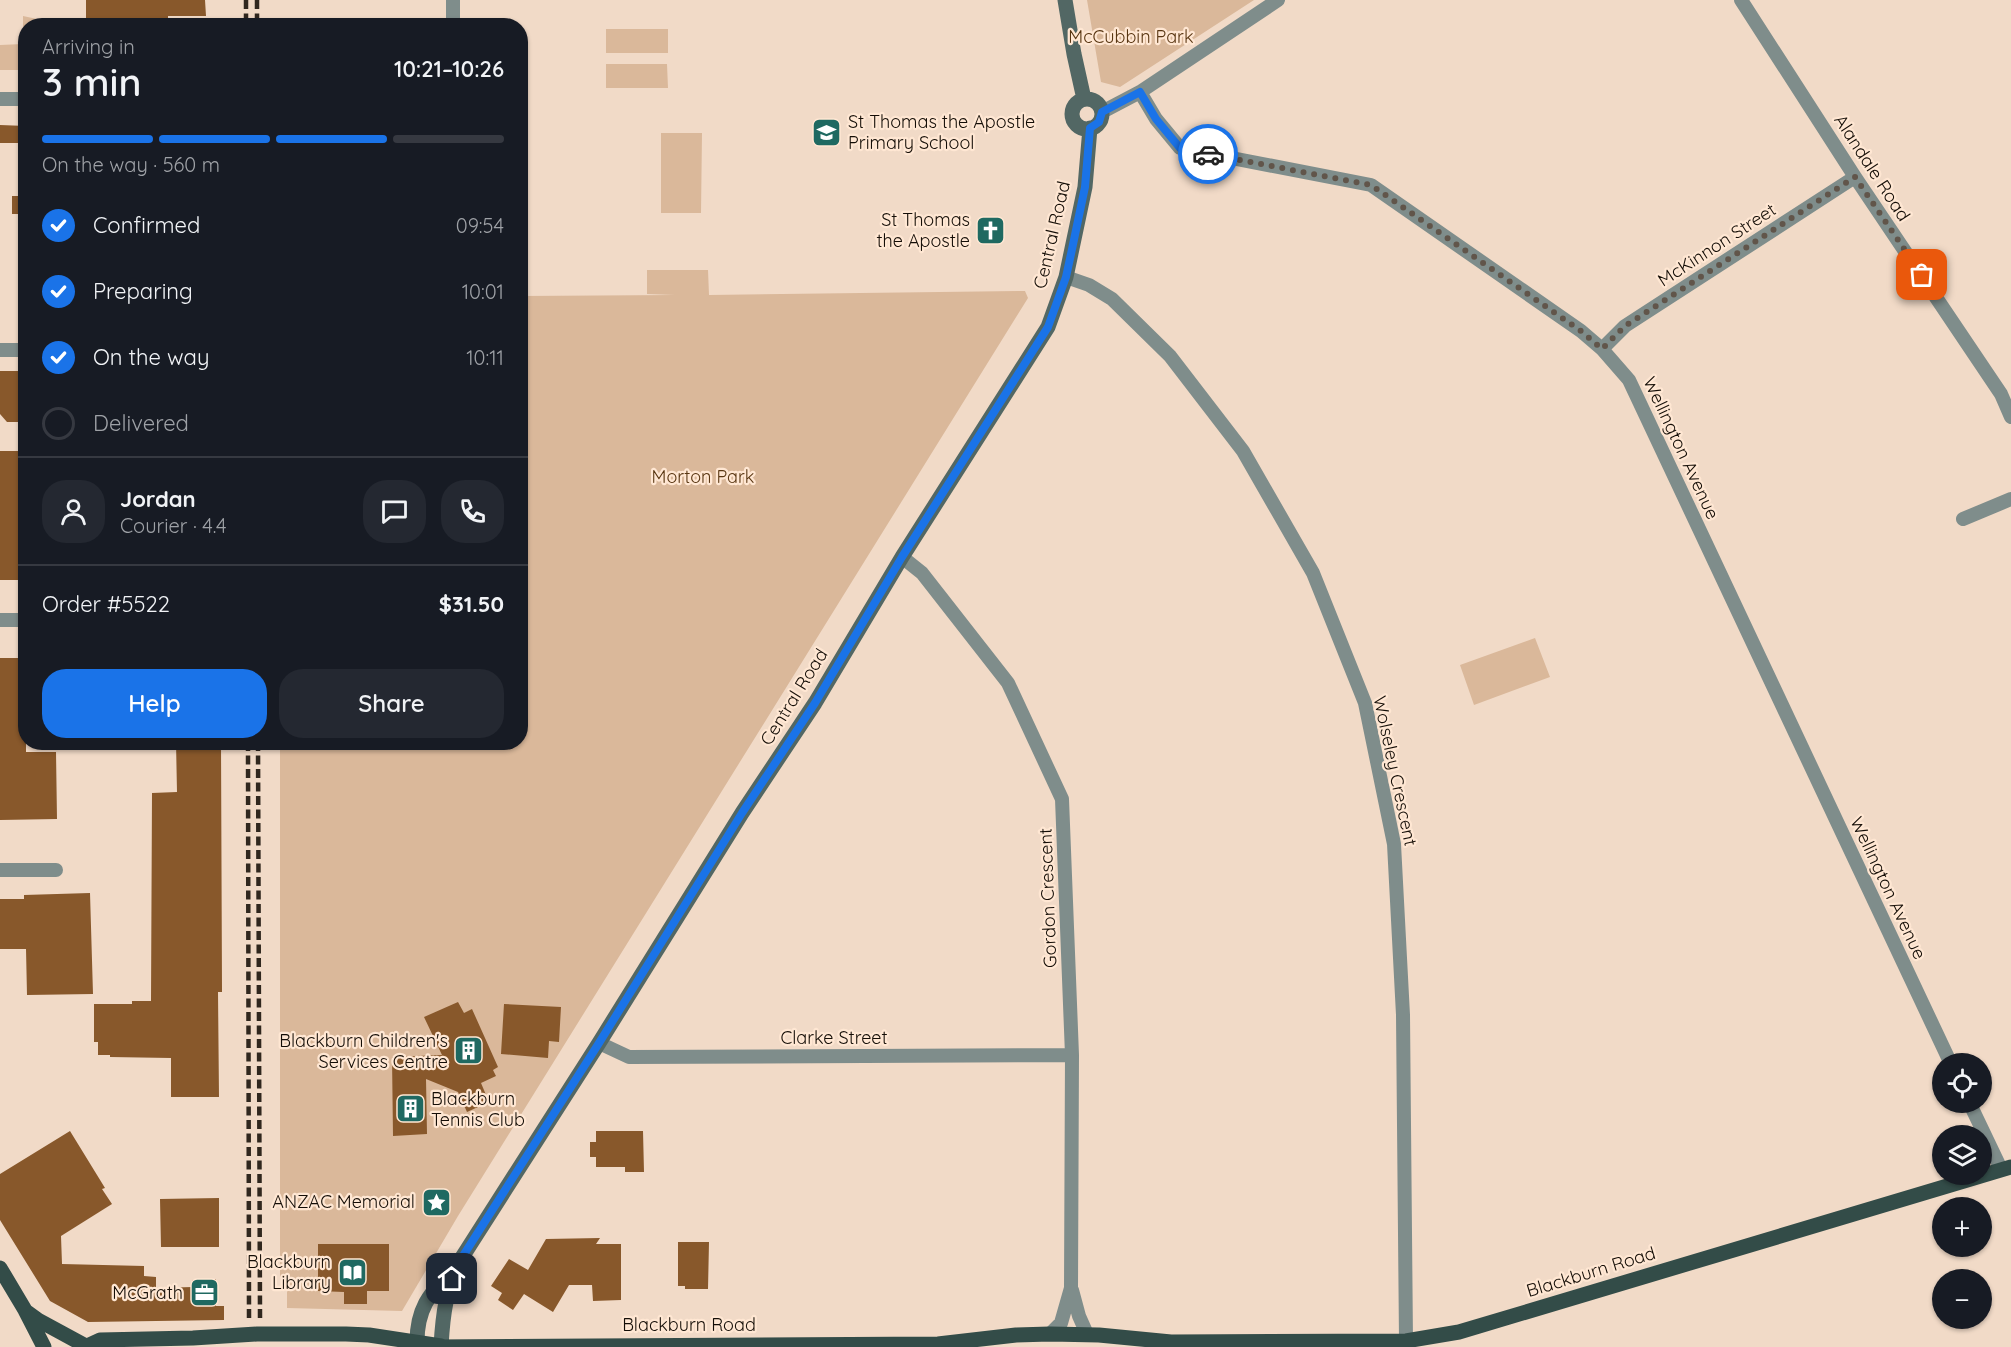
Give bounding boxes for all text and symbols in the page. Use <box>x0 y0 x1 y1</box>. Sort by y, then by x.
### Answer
park label: McCubbin Park <box>1068 25 1194 48</box>
text: Arriving in <box>42 34 135 59</box>
text: 10:21–10:26 <box>394 55 504 83</box>
text: 3 min <box>42 57 141 106</box>
place label: St Thomas the Apostle Primary School <box>848 110 1035 154</box>
street label: Alandale Road <box>1829 110 1915 225</box>
school or university icon: St Thomas the Apostle Primary School <box>811 116 843 148</box>
courier <box>1178 124 1238 184</box>
icon: car <box>1192 138 1225 171</box>
text: On the way · 560 m <box>42 152 220 177</box>
street label: Central Road <box>1028 179 1075 291</box>
street label: McKinnon Street <box>1653 198 1780 291</box>
place label: St Thomas the Apostle <box>876 208 970 252</box>
icon: check <box>42 209 75 242</box>
text: Confirmed <box>93 211 200 239</box>
text: 09:54 <box>456 213 504 238</box>
church icon: St Thomas the Apostle <box>975 214 1007 246</box>
pin <box>1896 249 1947 300</box>
icon: bag <box>1905 258 1938 291</box>
icon: check <box>42 275 75 308</box>
text: Preparing <box>93 277 193 305</box>
text: 10:01 <box>462 279 504 304</box>
icon: check <box>42 341 75 374</box>
text: On the way <box>93 343 209 371</box>
text: 10:11 <box>466 345 504 370</box>
street label: Wellington Avenue <box>1638 373 1725 523</box>
text: Delivered <box>93 409 189 437</box>
park label: Morton Park <box>652 465 755 488</box>
button: person <box>42 480 105 543</box>
button: chat <box>363 480 426 543</box>
button: phone <box>441 480 504 543</box>
text: Jordan <box>120 485 196 513</box>
text: Courier · 4.4 <box>120 513 226 538</box>
text: Order #5522 <box>42 590 170 618</box>
text: $31.50 <box>439 590 504 618</box>
street label: Central Road <box>755 644 832 749</box>
button: Help <box>42 669 267 738</box>
button: Share <box>279 669 504 738</box>
street label: Wolseley Crescent <box>1368 694 1423 848</box>
street label: Wellington Avenue <box>1845 813 1932 963</box>
street label: Gordon Crescent <box>1034 828 1061 968</box>
street label: Clarke Street <box>780 1026 888 1049</box>
place label: Blackburn Children's Services Centre <box>279 1029 448 1073</box>
building icon: Blackburn Children's Services Centre <box>453 1035 485 1067</box>
map controls <box>1932 1053 1992 1329</box>
button: locate <box>1932 1053 1992 1113</box>
place label: Blackburn Tennis Club <box>431 1087 525 1131</box>
building icon: Blackburn Tennis Club <box>394 1093 426 1125</box>
button: layers <box>1932 1125 1992 1185</box>
place icon: ANZAC Memorial <box>420 1186 452 1218</box>
place label: ANZAC Memorial <box>272 1190 415 1213</box>
button: + <box>1932 1197 1992 1257</box>
street label: Blackburn Road <box>1524 1241 1658 1302</box>
place label: Blackburn Library <box>247 1250 331 1294</box>
pin <box>426 1253 477 1304</box>
library icon: Blackburn Library <box>336 1256 368 1288</box>
icon: home <box>435 1262 468 1295</box>
button: − <box>1932 1269 1992 1329</box>
office icon: McGrath <box>188 1277 220 1309</box>
place label: McGrath <box>112 1281 183 1304</box>
street label: Blackburn Road <box>622 1313 756 1336</box>

